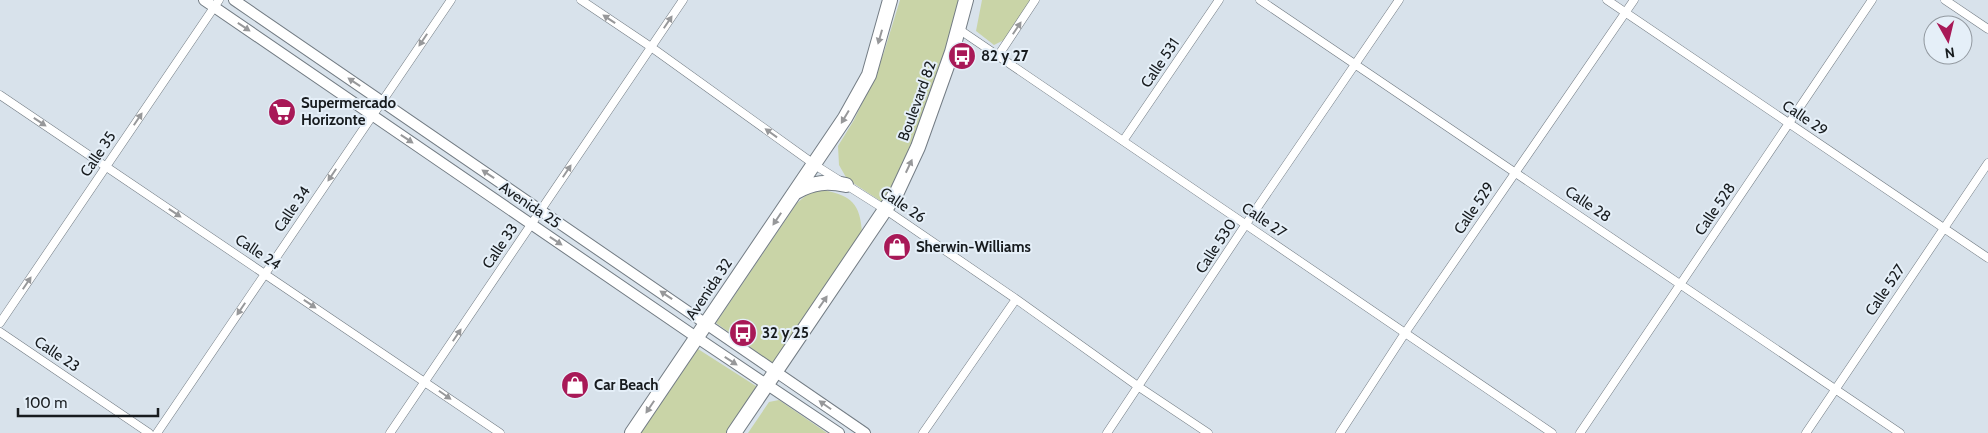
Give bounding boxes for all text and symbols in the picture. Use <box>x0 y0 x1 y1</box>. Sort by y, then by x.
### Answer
one-way arrow <box>603 14 616 24</box>
one-way arrow <box>663 15 673 29</box>
north arrow <box>1923 15 1973 65</box>
one-way arrow <box>1012 21 1022 35</box>
one-way arrow <box>237 23 251 32</box>
one-way arrow <box>875 30 883 45</box>
one-way arrow <box>418 34 428 47</box>
street label: Calle 531 <box>1137 35 1183 91</box>
bus stop icon: 82 y 27 <box>947 41 977 71</box>
text: N <box>1944 43 1956 62</box>
place label: 82 y 27 <box>981 47 1029 65</box>
street label: Boulevard 82 <box>894 58 940 143</box>
one-way arrow <box>347 77 361 87</box>
place label: Supermercado Horizonte <box>301 94 397 129</box>
street label: Calle 29 <box>1779 96 1831 140</box>
supermarket icon: Supermercado Horizonte <box>267 97 297 127</box>
one-way arrow <box>840 111 849 124</box>
one-way arrow <box>133 112 143 126</box>
one-way arrow <box>34 117 47 127</box>
street label: Calle 35 <box>76 128 120 180</box>
one-way arrow <box>764 128 778 138</box>
one-way arrow <box>400 134 414 144</box>
one-way arrow <box>905 159 913 173</box>
one-way arrow <box>562 164 572 178</box>
one-way arrow <box>327 168 337 182</box>
one-way arrow <box>482 169 495 179</box>
street label: Avenida 25 <box>496 178 564 232</box>
street label: Calle 529 <box>1450 179 1498 237</box>
street label: Calle 528 <box>1691 179 1739 239</box>
street label: Calle 34 <box>270 182 314 235</box>
street label: Calle 28 <box>1562 182 1614 226</box>
street label: Calle 26 <box>877 183 929 227</box>
street label: Calle 27 <box>1238 199 1290 242</box>
one-way arrow <box>168 208 182 218</box>
one-way arrow <box>772 212 782 226</box>
street label: Calle 530 <box>1192 215 1240 277</box>
street label: Calle 33 <box>478 220 522 272</box>
street label: Calle 24 <box>232 230 284 274</box>
shop icon: Sherwin-Williams <box>882 232 912 262</box>
one-way arrow <box>549 236 562 246</box>
place label: Sherwin-Williams <box>916 238 1031 256</box>
street label: Avenida 32 <box>682 255 736 323</box>
street label: Calle 527 <box>1861 261 1909 319</box>
one-way arrow <box>22 276 32 289</box>
one-way arrow <box>659 290 672 300</box>
one-way arrow <box>818 295 828 308</box>
one-way arrow <box>303 299 317 309</box>
one-way arrow <box>236 303 246 316</box>
bus stop icon: 32 y 25 <box>728 318 758 348</box>
place label: 32 y 25 <box>762 324 809 342</box>
one-way arrow <box>452 328 462 341</box>
street label: Calle 23 <box>31 332 83 376</box>
one-way arrow <box>724 356 738 365</box>
shop icon: Car Beach <box>560 370 590 400</box>
place label: Car Beach <box>594 376 659 394</box>
scale bar <box>18 386 158 418</box>
one-way arrow <box>438 390 451 400</box>
text: 100 m <box>25 394 67 412</box>
one-way arrow <box>645 400 654 414</box>
one-way arrow <box>818 400 832 410</box>

